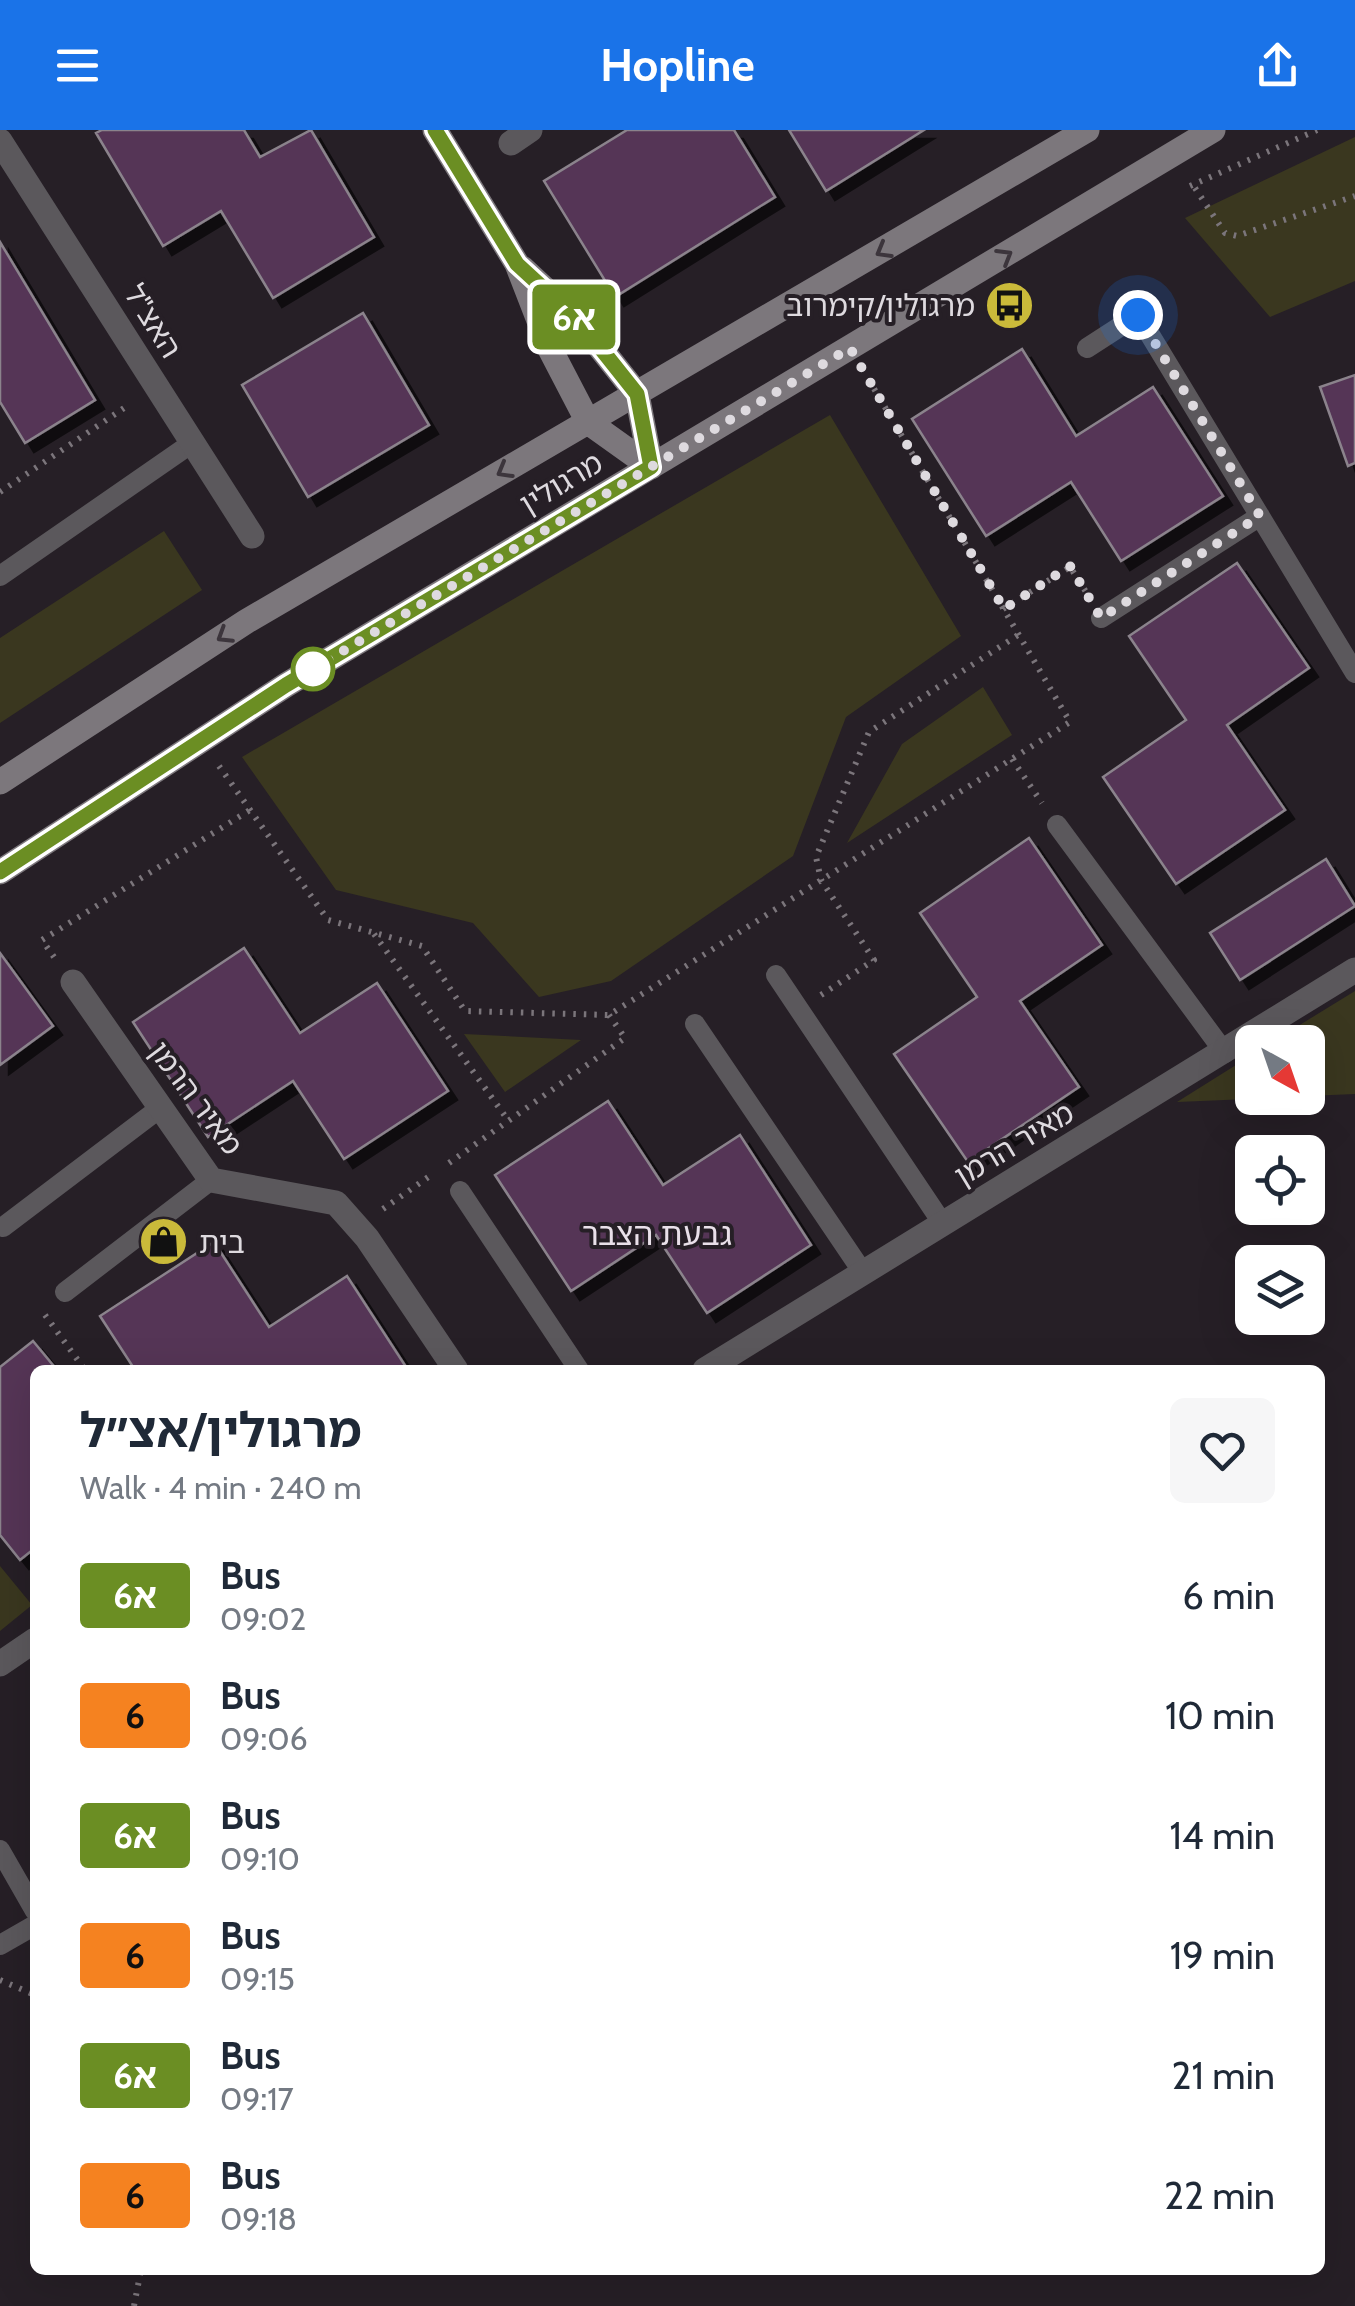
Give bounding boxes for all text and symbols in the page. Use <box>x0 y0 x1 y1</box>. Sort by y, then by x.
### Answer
icon: menu <box>50 38 105 93</box>
text: Hopline <box>600 38 755 92</box>
icon: share <box>1250 38 1305 93</box>
one-way arrow <box>876 239 894 258</box>
one-way arrow <box>994 249 1012 268</box>
street label: האצ"ל <box>116 277 190 365</box>
bus stop icon: מרגולין/קימרוב <box>984 279 1036 331</box>
line badge: 6א <box>529 284 619 350</box>
place label: מרגולין/קימרוב <box>786 287 975 324</box>
your location <box>1113 290 1163 340</box>
text: 6א <box>552 296 596 339</box>
street label: מרגולין <box>513 444 609 522</box>
one-way arrow <box>497 459 515 479</box>
one-way arrow <box>216 623 234 642</box>
unlabelled marker <box>292 648 334 690</box>
north arrow <box>1235 1025 1325 1115</box>
map controls <box>1235 1025 1325 1335</box>
street label: מאיר הרמן <box>141 1034 251 1162</box>
street label: מאיר הרמן <box>948 1094 1080 1194</box>
button: locate <box>1235 1135 1325 1225</box>
district label: גבעת הצבר <box>582 1214 732 1253</box>
shop icon: בית <box>138 1216 190 1268</box>
place label: בית <box>199 1224 245 1261</box>
button: layers <box>1235 1245 1325 1335</box>
button: heart <box>1170 1398 1275 1503</box>
text: מרגולין/אצ״ל <box>80 1401 361 1459</box>
text: Walk · 4 min · 240 m <box>80 1468 362 1507</box>
text: Bus <box>220 1552 281 1599</box>
text: 6 min <box>1182 1572 1275 1619</box>
text: 6א <box>113 1574 157 1617</box>
text: 09:02 <box>220 1599 306 1638</box>
text: Bus <box>220 1672 281 1719</box>
text: 10 min <box>1165 1692 1275 1739</box>
text: 6 <box>125 1694 145 1737</box>
text: 09:06 <box>220 1719 308 1758</box>
text: Bus <box>220 1792 281 1839</box>
text: 14 min <box>1169 1812 1275 1859</box>
text: 6א <box>113 1814 157 1857</box>
text: 09:10 <box>220 1839 300 1878</box>
text: Bus <box>220 1912 281 1959</box>
text: 19 min <box>1170 1932 1275 1979</box>
text: 6 <box>125 1934 145 1977</box>
text: 09:15 <box>220 1959 295 1998</box>
text: Bus <box>220 2032 281 2079</box>
text: 21 min <box>1172 2052 1275 2099</box>
text: 6א <box>113 2054 157 2097</box>
text: 09:17 <box>220 2079 294 2118</box>
text: Bus <box>220 2152 281 2199</box>
text: 22 min <box>1164 2172 1275 2219</box>
text: 6 <box>125 2174 145 2217</box>
text: 09:18 <box>220 2199 297 2238</box>

